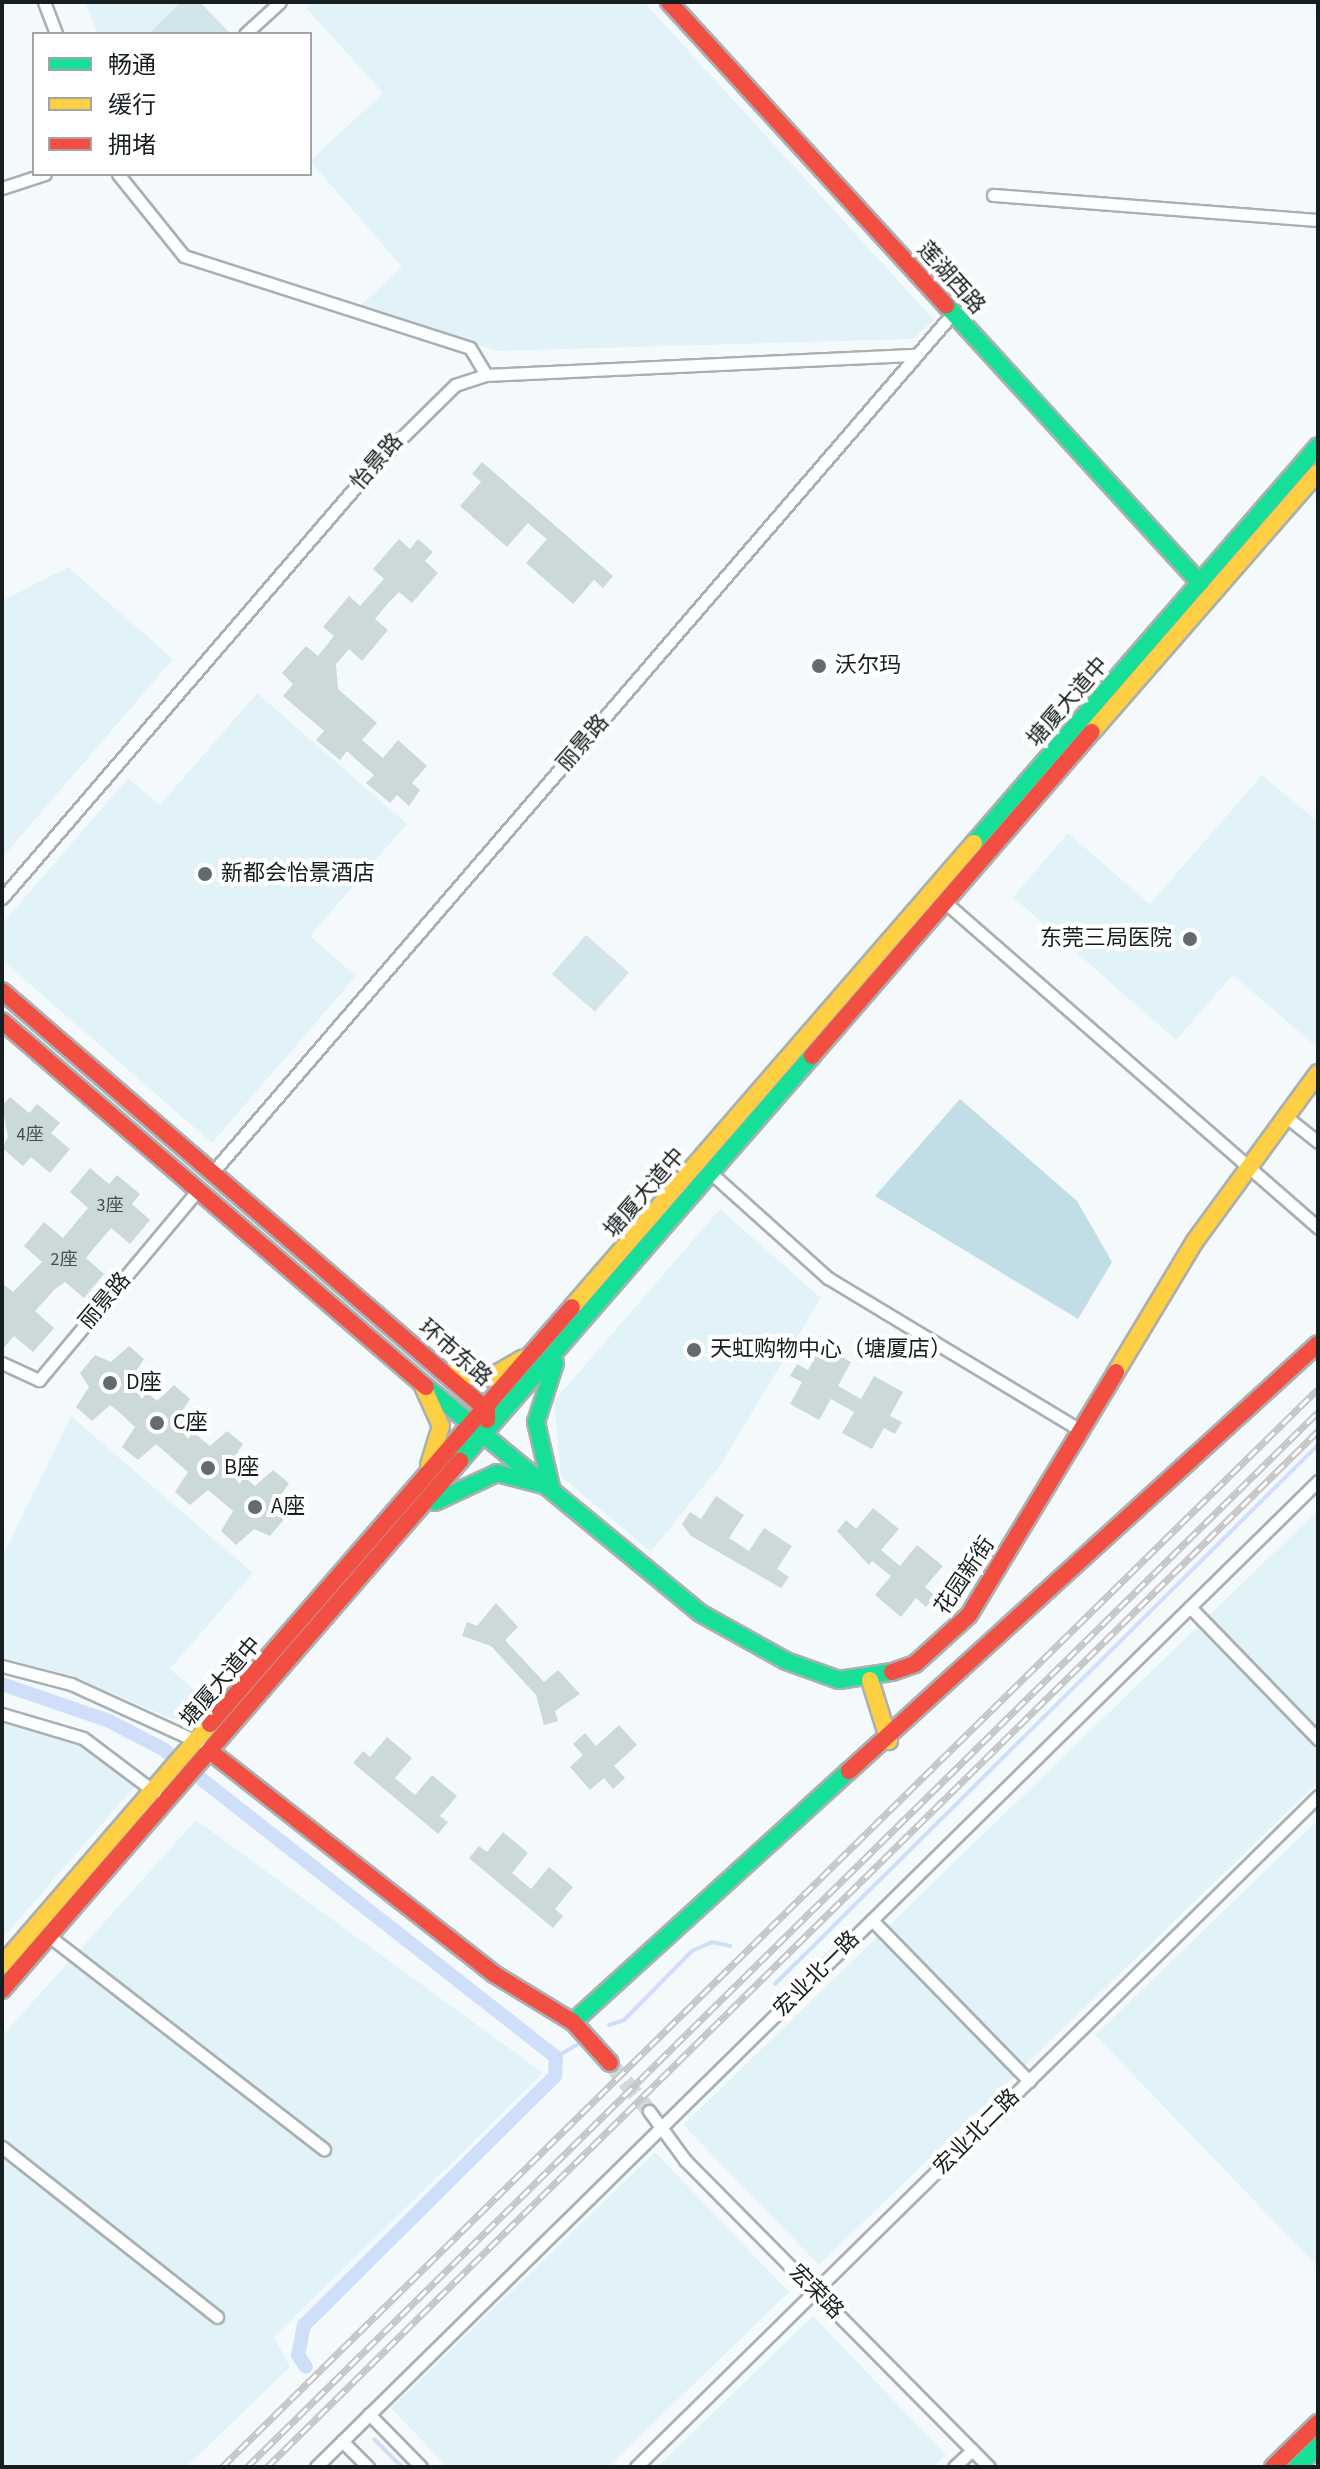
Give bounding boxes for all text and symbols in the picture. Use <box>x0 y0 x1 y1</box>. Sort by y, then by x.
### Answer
legend <box>32 32 312 176</box>
text: 畅通 <box>108 48 156 83</box>
text: 缓行 <box>108 88 156 123</box>
text: 拥堵 <box>108 128 156 163</box>
street label: 莲湖西路 <box>912 236 990 320</box>
street label: 怡景路 <box>345 428 409 496</box>
street label: 塘厦大道中 <box>1022 652 1114 752</box>
place label: 沃尔玛 <box>835 653 901 679</box>
marker: 沃尔玛 <box>810 657 828 675</box>
street label: 丽景路 <box>551 709 615 777</box>
place label: 新都会怡景酒店 <box>221 861 375 887</box>
marker: 新都会怡景酒店 <box>196 865 214 883</box>
place label: 东莞三局医院 <box>1040 926 1172 952</box>
marker: 东莞三局医院 <box>1179 928 1201 950</box>
house number: 4座 <box>17 1124 43 1146</box>
street label: 塘厦大道中 <box>599 1143 691 1243</box>
house number: 3座 <box>97 1195 123 1217</box>
house number: 2座 <box>51 1249 77 1271</box>
street label: 丽景路 <box>74 1267 136 1335</box>
street label: 环市东路 <box>413 1314 497 1392</box>
place label: 天虹购物中心（塘厦店） <box>710 1337 952 1363</box>
marker: 天虹购物中心（塘厦店） <box>685 1341 703 1359</box>
place label: D座 <box>126 1370 162 1396</box>
marker: D座 <box>101 1374 119 1392</box>
place label: C座 <box>173 1410 208 1436</box>
marker: C座 <box>148 1414 166 1432</box>
place label: B座 <box>224 1455 259 1481</box>
marker: B座 <box>199 1459 217 1477</box>
place label: A座 <box>271 1494 305 1520</box>
marker: A座 <box>246 1498 264 1516</box>
street label: 花园新街 <box>929 1532 1001 1620</box>
street label: 塘厦大道中 <box>175 1632 267 1732</box>
street label: 宏业北一路 <box>769 1926 865 2022</box>
street label: 宏业北二路 <box>929 2084 1025 2180</box>
street label: 宏荣路 <box>783 2259 849 2325</box>

